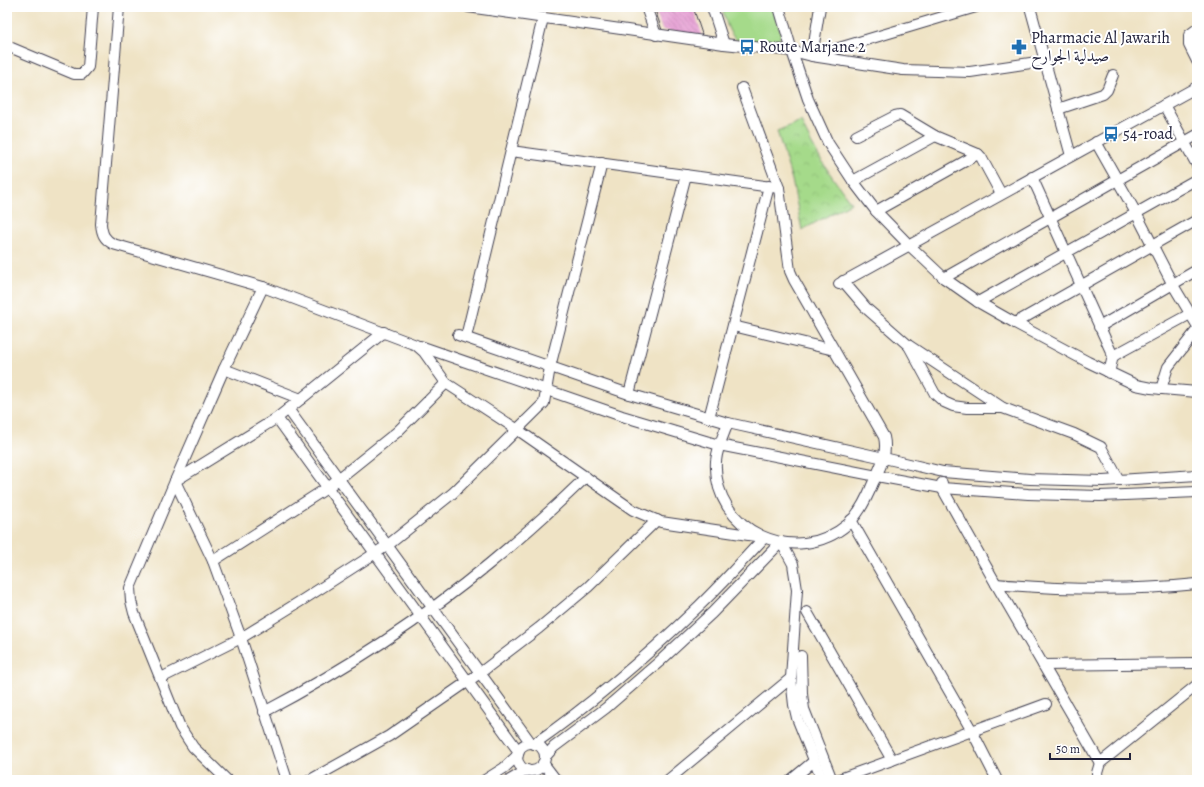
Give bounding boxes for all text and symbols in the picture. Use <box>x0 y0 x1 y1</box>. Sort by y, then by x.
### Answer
place label: Pharmacie Al Jawarih صيدلية الجوارح <box>1031 27 1170 70</box>
place label: Route Marjane 2 <box>759 36 866 58</box>
bus stop icon: Route Marjane 2 <box>738 38 756 56</box>
pharmacy icon: Pharmacie Al Jawarih صيدلية الجوارح <box>1010 38 1028 56</box>
place label: 54-road <box>1123 123 1174 145</box>
bus stop icon: 54-road <box>1102 125 1120 143</box>
scale bar <box>1050 735 1130 761</box>
text: 50 m <box>1056 741 1080 757</box>

